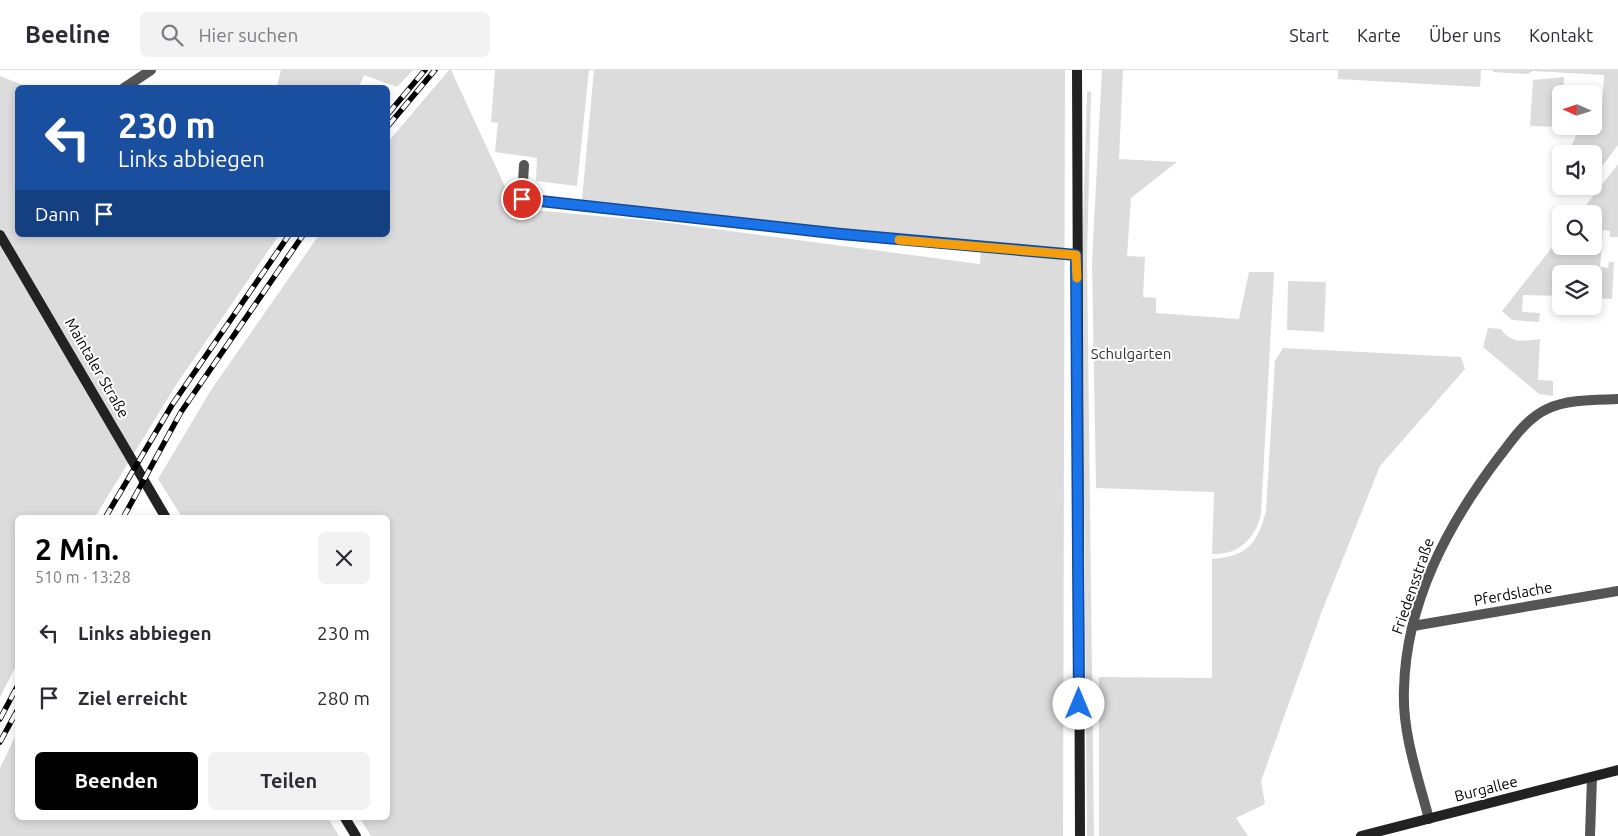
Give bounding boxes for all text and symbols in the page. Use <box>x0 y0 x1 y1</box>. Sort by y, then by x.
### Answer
search box <box>140 12 490 57</box>
text: Beeline <box>25 21 110 48</box>
icon: search <box>158 21 186 49</box>
text: Hier suchen <box>198 24 298 46</box>
text: Start <box>1289 25 1329 45</box>
text: Karte <box>1357 25 1401 45</box>
text: Über uns <box>1429 25 1501 45</box>
text: Kontakt <box>1529 25 1593 45</box>
north arrow <box>1552 85 1602 135</box>
map controls <box>1552 85 1602 315</box>
icon: left <box>35 105 100 170</box>
text: 230 m <box>118 105 216 145</box>
button: sound <box>1552 145 1602 195</box>
text: Links abbiegen <box>118 146 265 171</box>
pin <box>501 178 543 220</box>
icon: arrive <box>508 185 536 213</box>
icon: arrive <box>90 200 118 228</box>
text: Dann <box>35 203 80 225</box>
button: search <box>1552 205 1602 255</box>
button: layers <box>1552 265 1602 315</box>
street label: Maintaler Straße <box>62 315 133 421</box>
park label: Schulgarten <box>1091 345 1171 362</box>
text: 2 Min. <box>35 532 119 566</box>
button: close <box>318 532 370 584</box>
street label: Friedensstraße <box>1388 536 1437 636</box>
text: 510 m · 13:28 <box>35 568 131 586</box>
street label: Pferdslache <box>1472 578 1553 609</box>
icon: left <box>35 619 63 647</box>
text: Links abbiegen <box>78 622 212 644</box>
text: 230 m <box>317 622 370 644</box>
position arrow <box>1052 677 1104 729</box>
icon: arrive <box>35 684 63 712</box>
text: Ziel erreicht <box>78 687 187 709</box>
text: 280 m <box>317 687 370 709</box>
button: Beenden <box>35 752 198 810</box>
button: Teilen <box>208 752 370 810</box>
street label: Burgallee <box>1453 772 1519 805</box>

